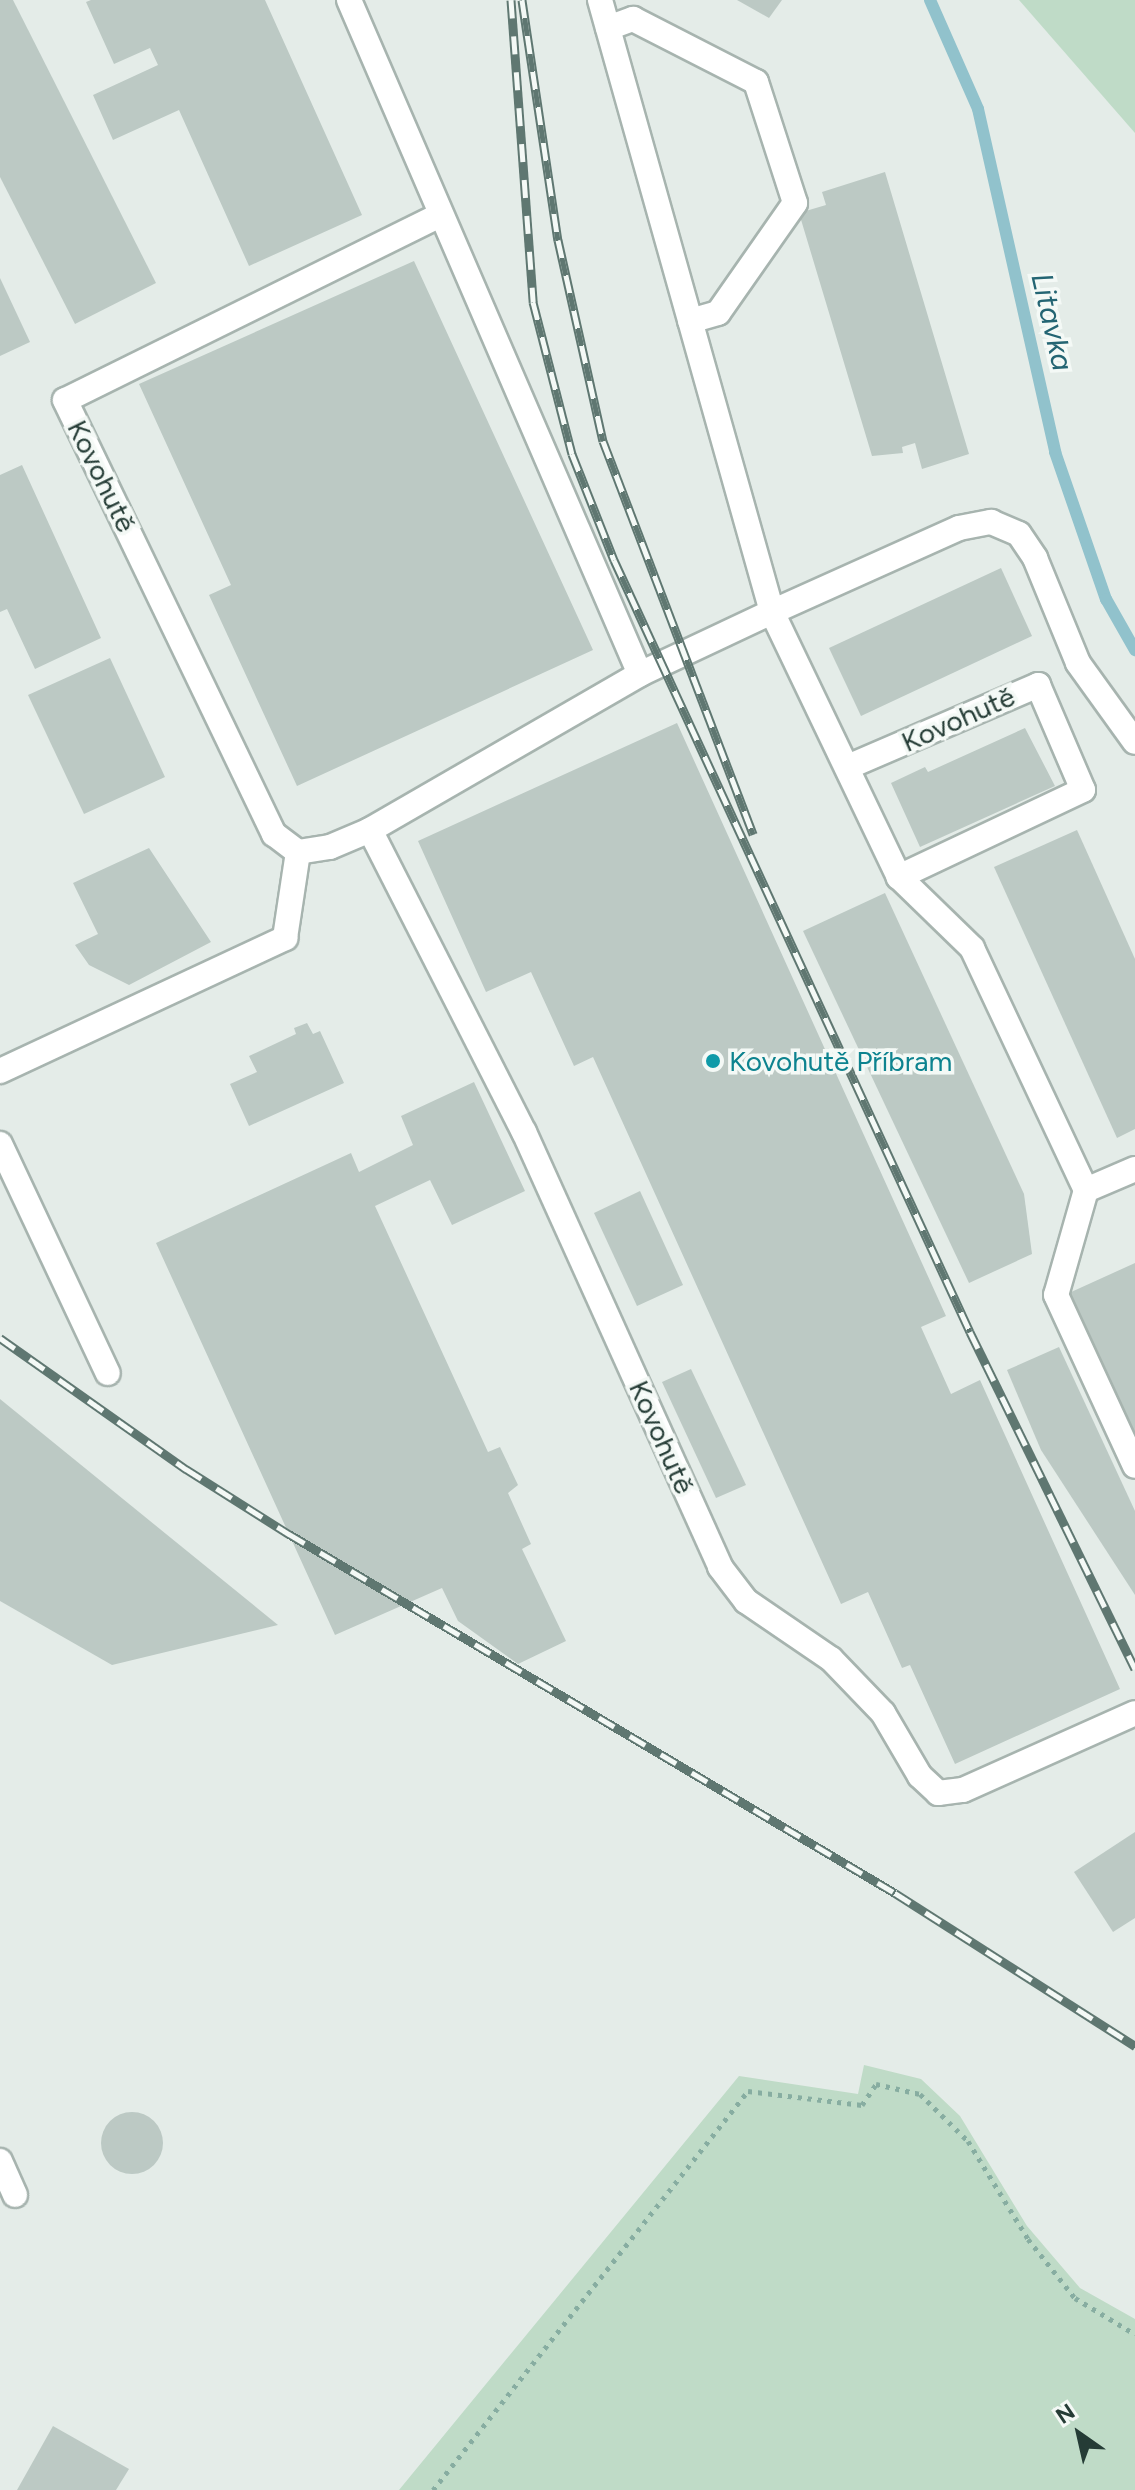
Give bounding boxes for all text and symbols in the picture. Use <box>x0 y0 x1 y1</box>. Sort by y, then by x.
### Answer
water label: Litavka <box>1023 270 1081 374</box>
street label: Kovohutě <box>61 415 143 537</box>
street label: Kovohutě <box>896 679 1020 759</box>
place label: Kovohutě Příbram <box>729 1044 952 1078</box>
marker: Kovohutě Příbram <box>704 1052 722 1070</box>
street label: Kovohutě <box>622 1375 702 1499</box>
north arrow <box>1039 2394 1119 2474</box>
text: N <box>1051 2398 1080 2430</box>

